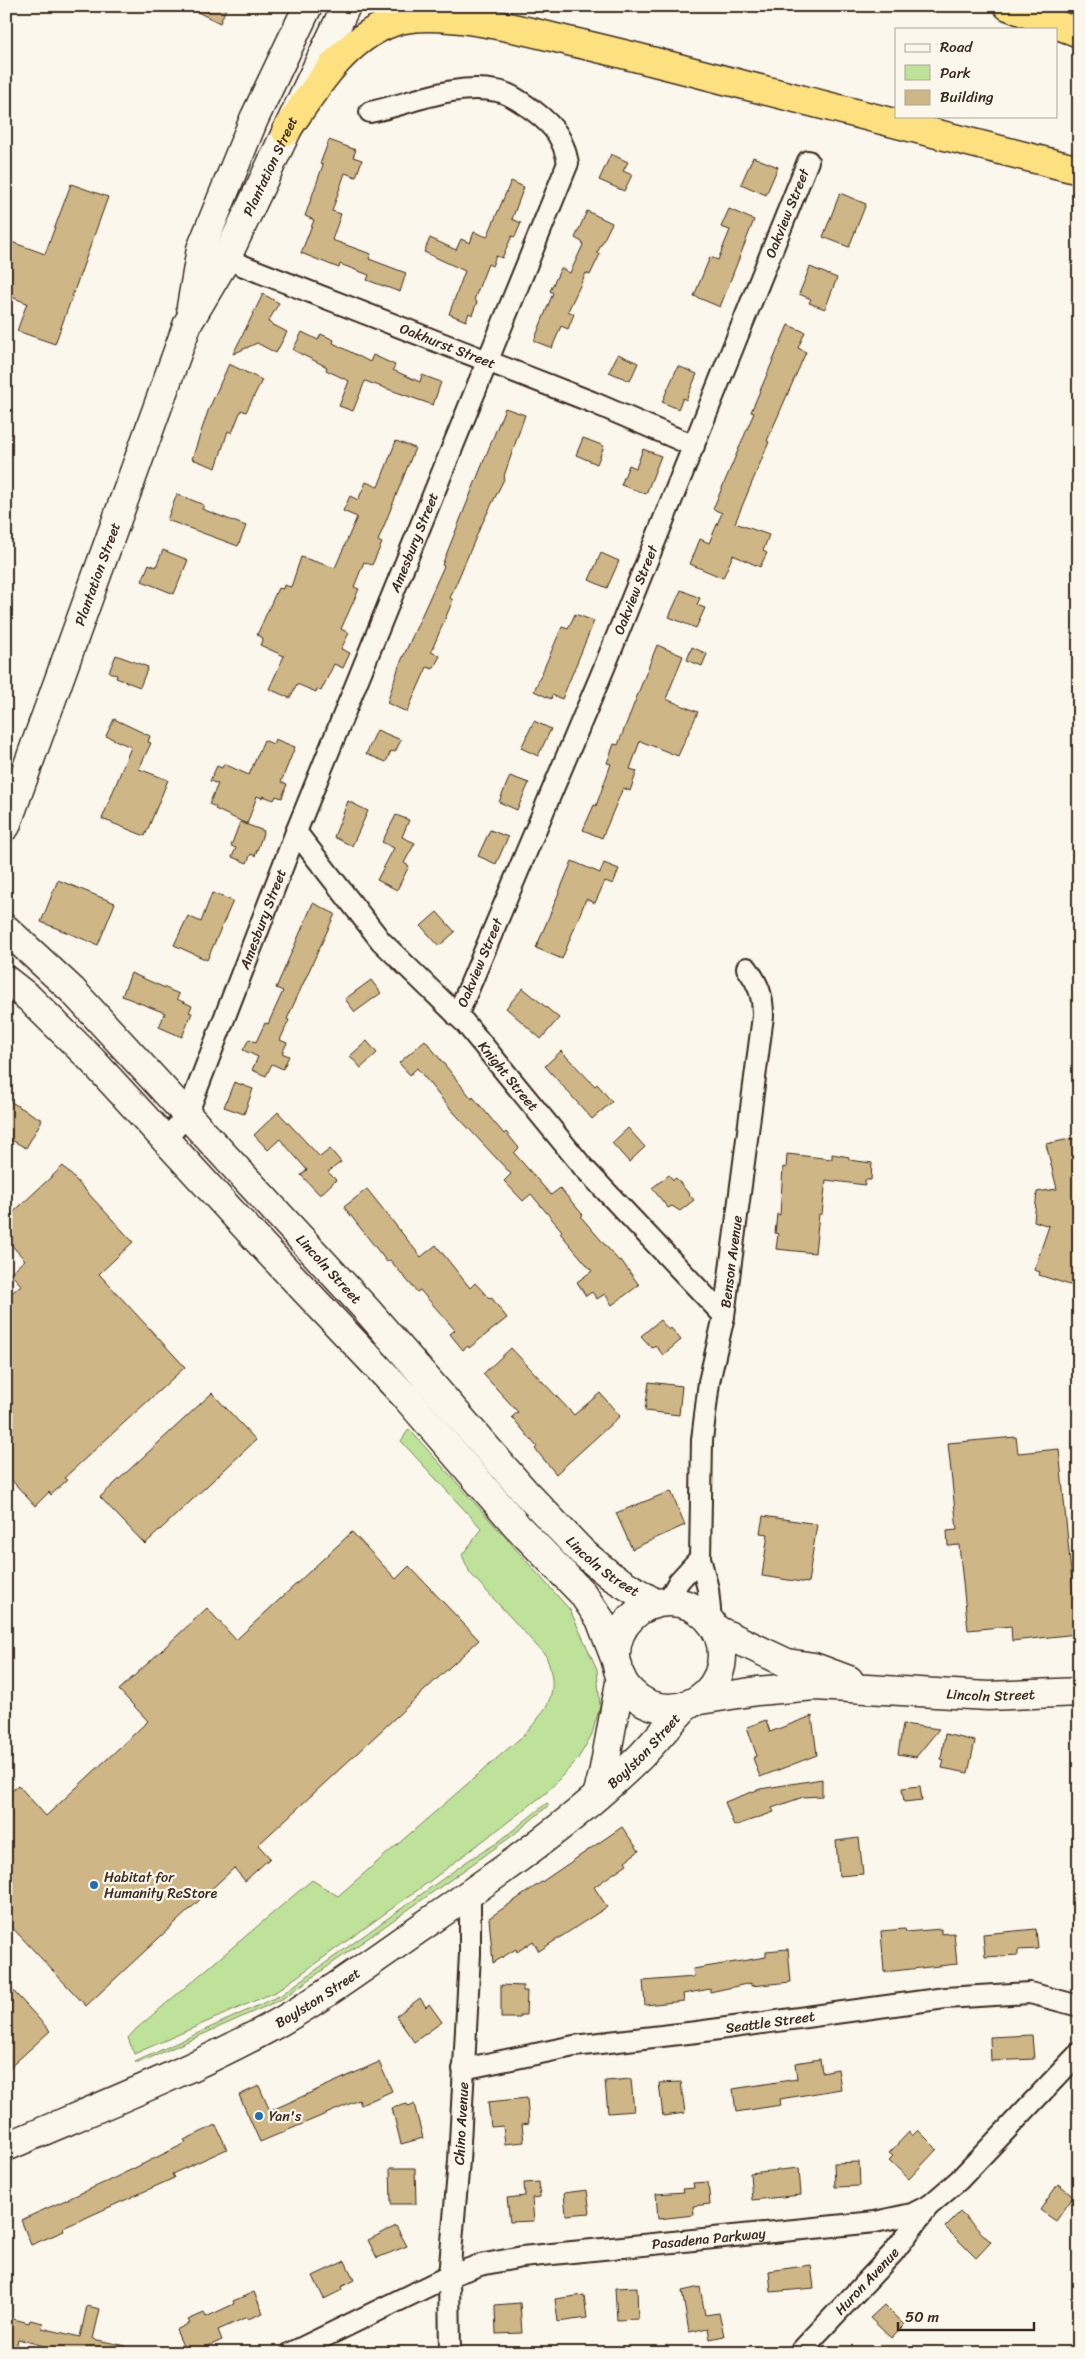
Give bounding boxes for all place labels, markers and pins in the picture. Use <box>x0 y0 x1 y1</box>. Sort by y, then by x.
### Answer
place label: Habitat for Humanity ReStore <box>104 1865 218 1906</box>
marker: Habitat for Humanity ReStore <box>88 1879 100 1891</box>
place label: Yan's <box>269 2104 302 2129</box>
marker: Yan's <box>253 2110 265 2122</box>

